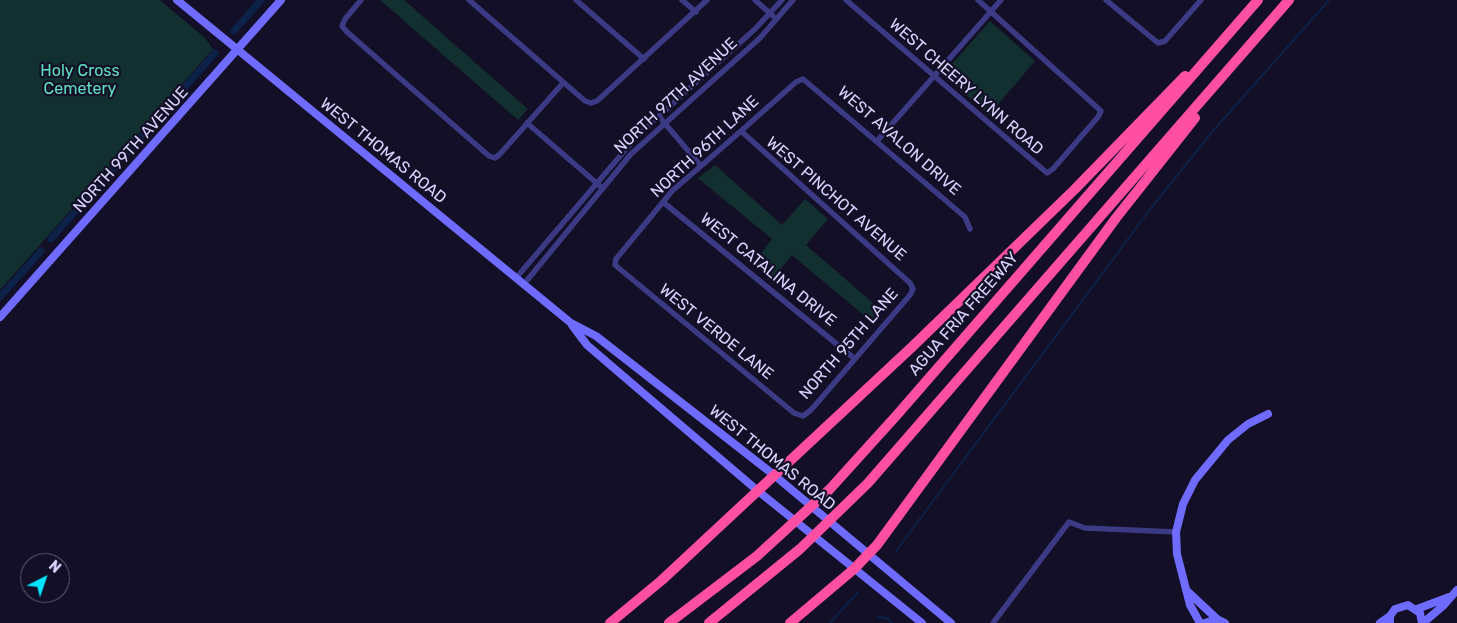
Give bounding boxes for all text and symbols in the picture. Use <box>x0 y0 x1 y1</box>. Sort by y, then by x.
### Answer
street label: WEST CHEERY LYNN ROAD <box>885 15 1047 159</box>
street label: NORTH 97TH AVENUE <box>610 34 742 158</box>
park label: Holy Cross Cemetery <box>40 61 120 99</box>
street label: WEST AVALON DRIVE <box>834 82 964 200</box>
street label: NORTH 99TH AVENUE <box>69 83 193 217</box>
street label: NORTH 96TH LANE <box>647 92 763 202</box>
street label: WEST THOMAS ROAD <box>316 94 450 208</box>
street label: WEST PINCHOT AVENUE <box>762 133 910 265</box>
street label: WEST CATALINA DRIVE <box>696 209 840 331</box>
street label: AGUA FRIA FREEWAY <box>905 248 1023 380</box>
street label: WEST VERDE LANE <box>655 280 777 384</box>
street label: NORTH 95TH LANE <box>795 284 903 404</box>
street label: WEST THOMAS ROAD <box>705 401 839 515</box>
north arrow <box>20 553 70 603</box>
text: N <box>45 557 64 577</box>

